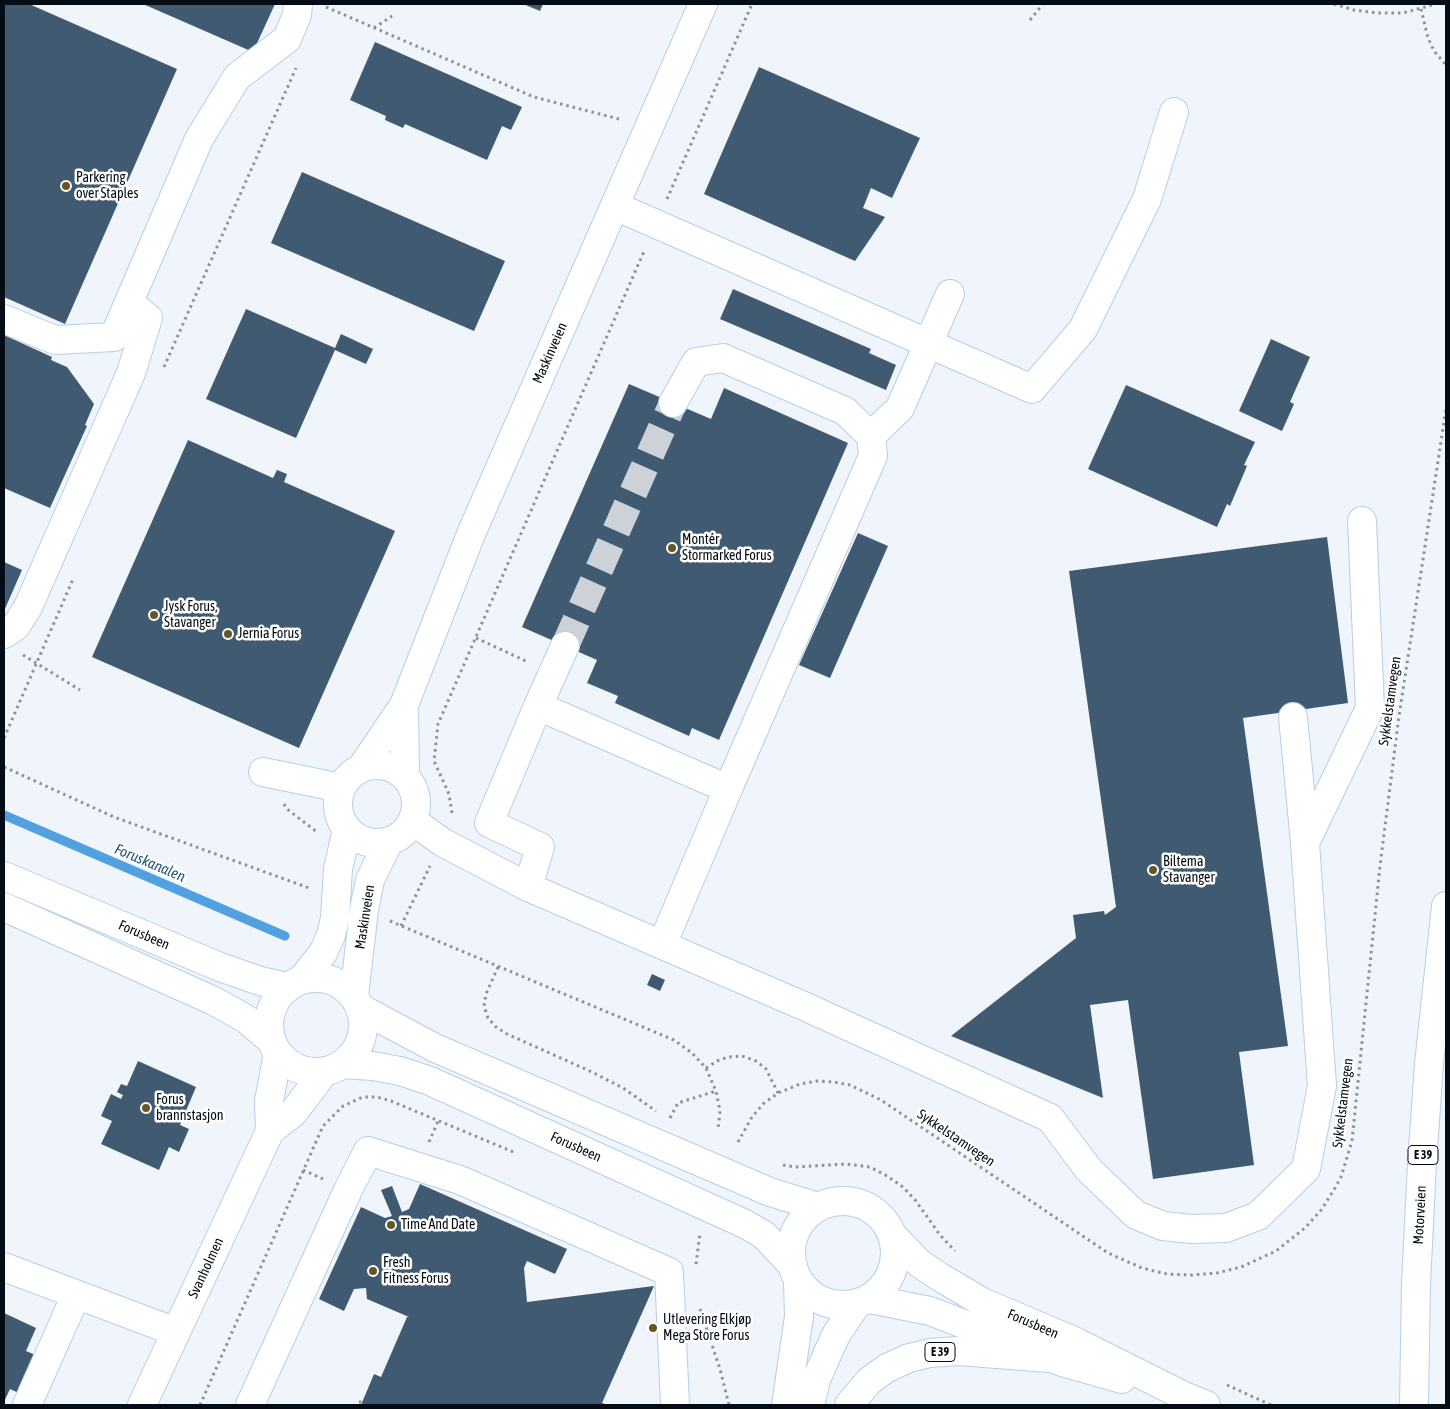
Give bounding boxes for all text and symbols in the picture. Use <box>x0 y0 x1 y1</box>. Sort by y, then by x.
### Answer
place label: Parkering over Staples <box>76 170 138 202</box>
marker: Parkering over Staples <box>60 180 72 192</box>
street label: Maskinveien <box>529 320 571 386</box>
place label: Montér Stormarked Forus <box>682 532 772 564</box>
marker: Montér Stormarked Forus <box>666 542 678 554</box>
place label: Jysk Forus, Stavanger <box>164 599 218 632</box>
marker: Jysk Forus, Stavanger <box>148 609 160 621</box>
place label: Jernia Forus <box>238 626 299 642</box>
marker: Jernia Forus <box>222 628 234 640</box>
street label: Sykkelstamvegen <box>1375 655 1405 747</box>
water label: Foruskanalen <box>112 840 188 886</box>
place label: Biltema Stavanger <box>1163 854 1215 886</box>
marker: Biltema Stavanger <box>1147 864 1159 876</box>
street label: Maskinveien <box>352 884 378 950</box>
street label: Forusbeen <box>116 917 172 953</box>
street label: Sykkelstamvegen <box>1329 1057 1357 1149</box>
place label: Forus brannstasjon <box>156 1092 224 1124</box>
marker: Forus brannstasjon <box>140 1102 152 1114</box>
street label: Sykkelstamvegen <box>914 1106 998 1170</box>
street label: Forusbeen <box>548 1128 604 1166</box>
road number: E 39 <box>1408 1146 1438 1164</box>
street label: Motorveien <box>1410 1185 1430 1245</box>
place label: Time And Date <box>401 1217 475 1233</box>
marker: Time And Date <box>385 1219 397 1231</box>
street label: Svanholmen <box>185 1235 227 1301</box>
place label: Fresh Fitness Forus <box>383 1255 449 1288</box>
marker: Fresh Fitness Forus <box>367 1265 379 1277</box>
street label: Forusbeen <box>1005 1306 1061 1342</box>
place label: Utlevering Elkjøp Mega Store Forus <box>663 1312 751 1344</box>
marker: Utlevering Elkjøp Mega Store Forus <box>647 1322 659 1334</box>
road number: E 39 <box>925 1342 955 1361</box>

